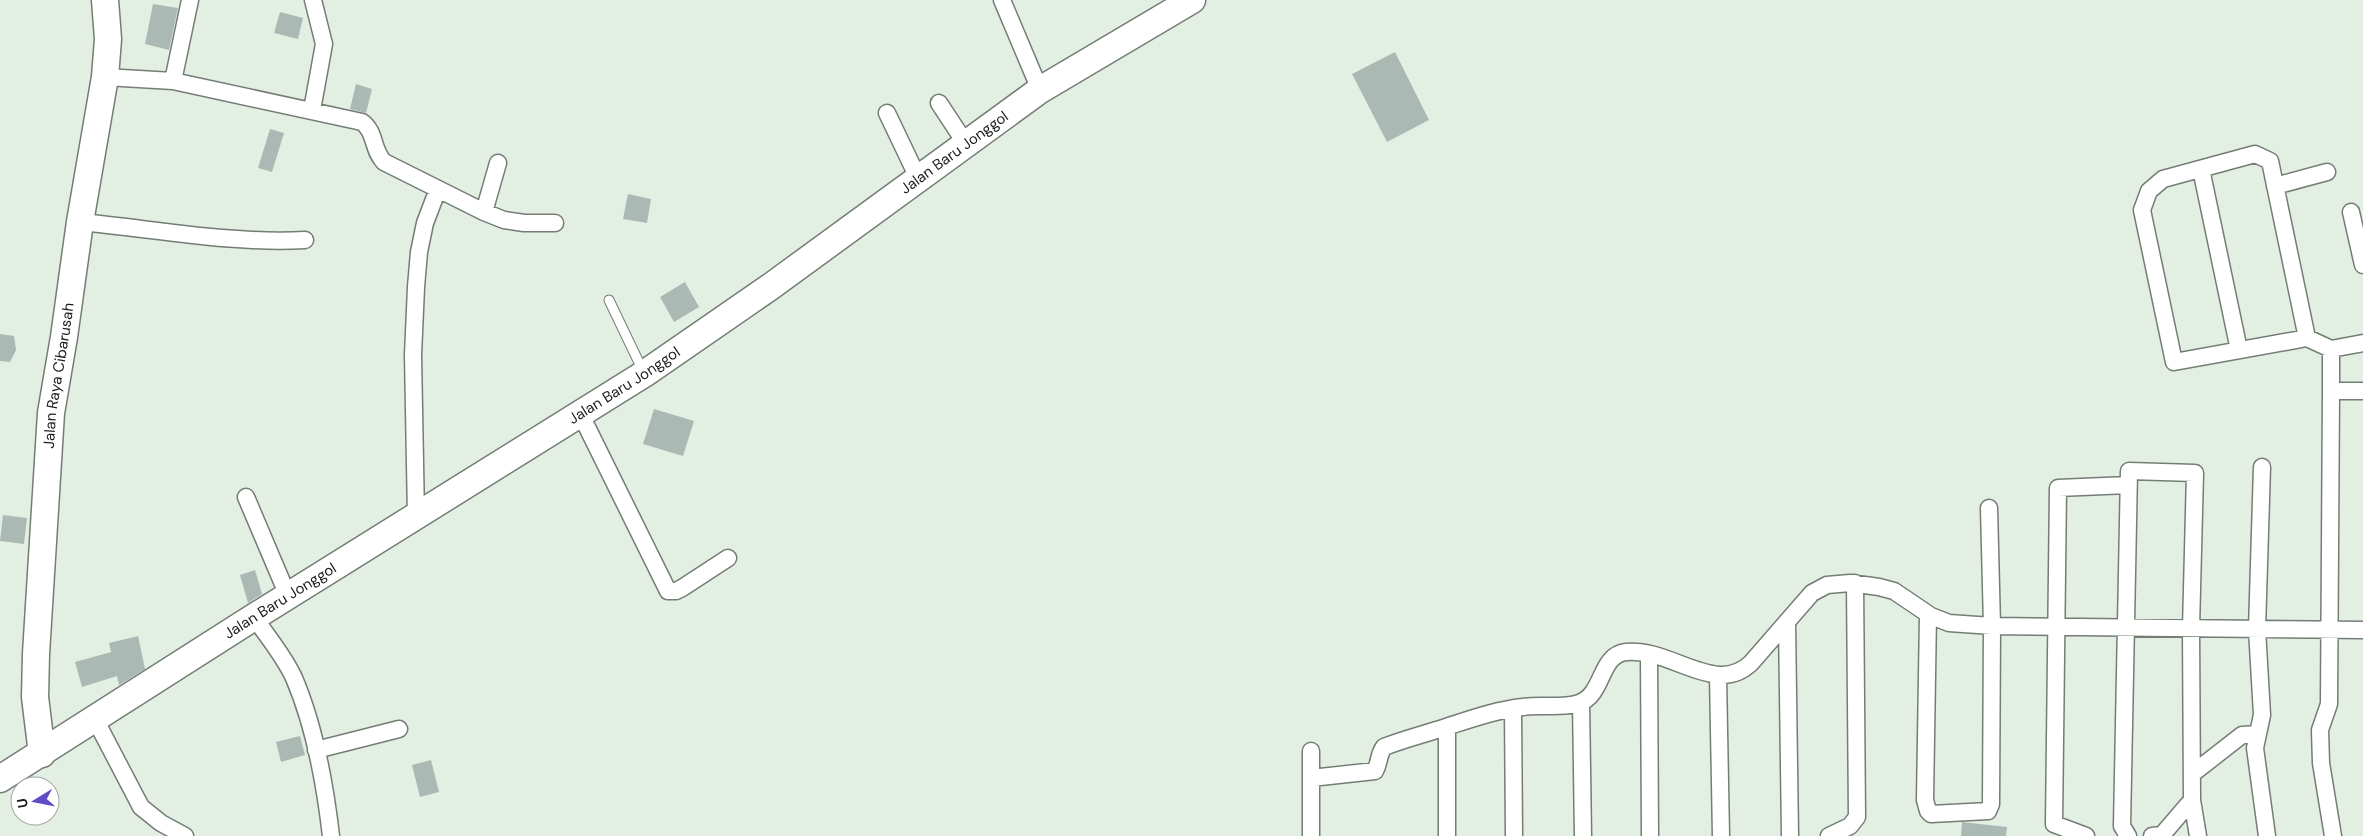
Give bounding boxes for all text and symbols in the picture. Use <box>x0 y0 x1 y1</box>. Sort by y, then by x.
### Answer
street label: Jalan Baru Jonggol <box>896 106 1012 199</box>
street label: Jalan Raya Cibarusah <box>39 301 79 449</box>
street label: Jalan Baru Jonggol <box>565 342 684 429</box>
street label: Jalan Baru Jonggol <box>220 558 340 644</box>
north arrow <box>10 776 60 826</box>
text: U <box>13 797 32 810</box>

